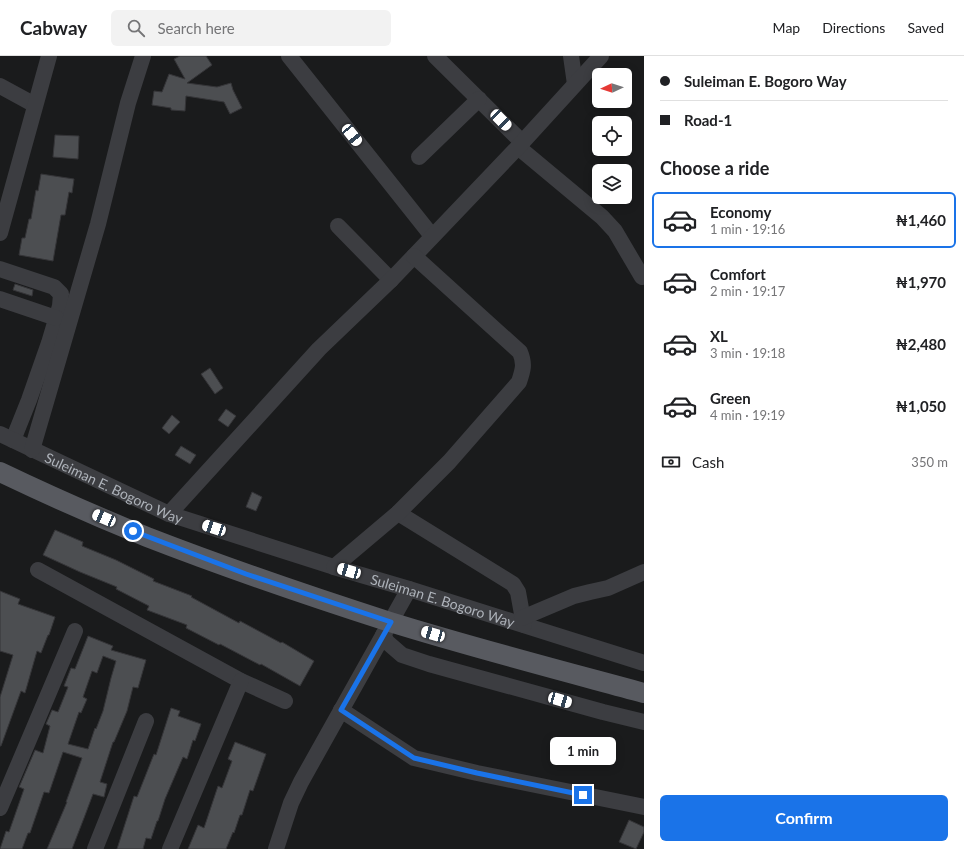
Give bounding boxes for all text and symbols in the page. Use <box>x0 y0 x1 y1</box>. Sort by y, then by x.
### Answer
search box <box>111 10 391 46</box>
text: Cabway <box>20 16 87 39</box>
icon: search <box>125 17 147 39</box>
text: Search here <box>157 19 235 37</box>
text: Map <box>773 19 800 36</box>
text: Directions <box>822 19 885 36</box>
text: Saved <box>907 19 944 36</box>
north arrow <box>592 68 632 108</box>
map controls <box>592 68 632 204</box>
text: Suleiman E. Bogoro Way <box>684 72 847 90</box>
car <box>488 107 514 133</box>
text: Road-1 <box>684 111 732 129</box>
button: locate <box>592 116 632 156</box>
car <box>340 122 364 148</box>
text: Choose a ride <box>660 157 769 179</box>
button: layers <box>592 164 632 204</box>
icon: car <box>662 202 698 238</box>
text: Economy <box>710 203 771 221</box>
text: ₦1,460 <box>896 211 946 229</box>
text: 1 min · 19:16 <box>710 221 785 237</box>
icon: car <box>662 264 698 300</box>
text: Comfort <box>710 265 766 283</box>
text: ₦1,970 <box>896 273 946 291</box>
text: 2 min · 19:17 <box>710 283 785 299</box>
icon: car <box>662 326 698 362</box>
text: XL <box>710 327 728 345</box>
text: ₦2,480 <box>896 335 946 353</box>
text: 3 min · 19:18 <box>710 345 785 361</box>
icon: car <box>662 388 698 424</box>
text: Green <box>710 389 751 407</box>
text: ₦1,050 <box>896 397 946 415</box>
text: 4 min · 19:19 <box>710 407 785 423</box>
street label: Suleiman E. Bogoro Way <box>42 448 186 527</box>
icon: cash <box>660 451 682 473</box>
text: Cash <box>692 453 724 471</box>
text: 350 m <box>911 454 948 470</box>
car <box>91 508 117 528</box>
car <box>201 519 227 537</box>
route start <box>124 522 142 540</box>
car <box>336 562 362 580</box>
street label: Suleiman E. Bogoro Way <box>369 570 518 631</box>
car <box>420 625 446 643</box>
car <box>547 691 573 709</box>
callout: 1 min <box>550 737 616 765</box>
text: 1 min <box>567 743 599 759</box>
route end <box>574 786 592 804</box>
button: Confirm <box>660 795 948 841</box>

